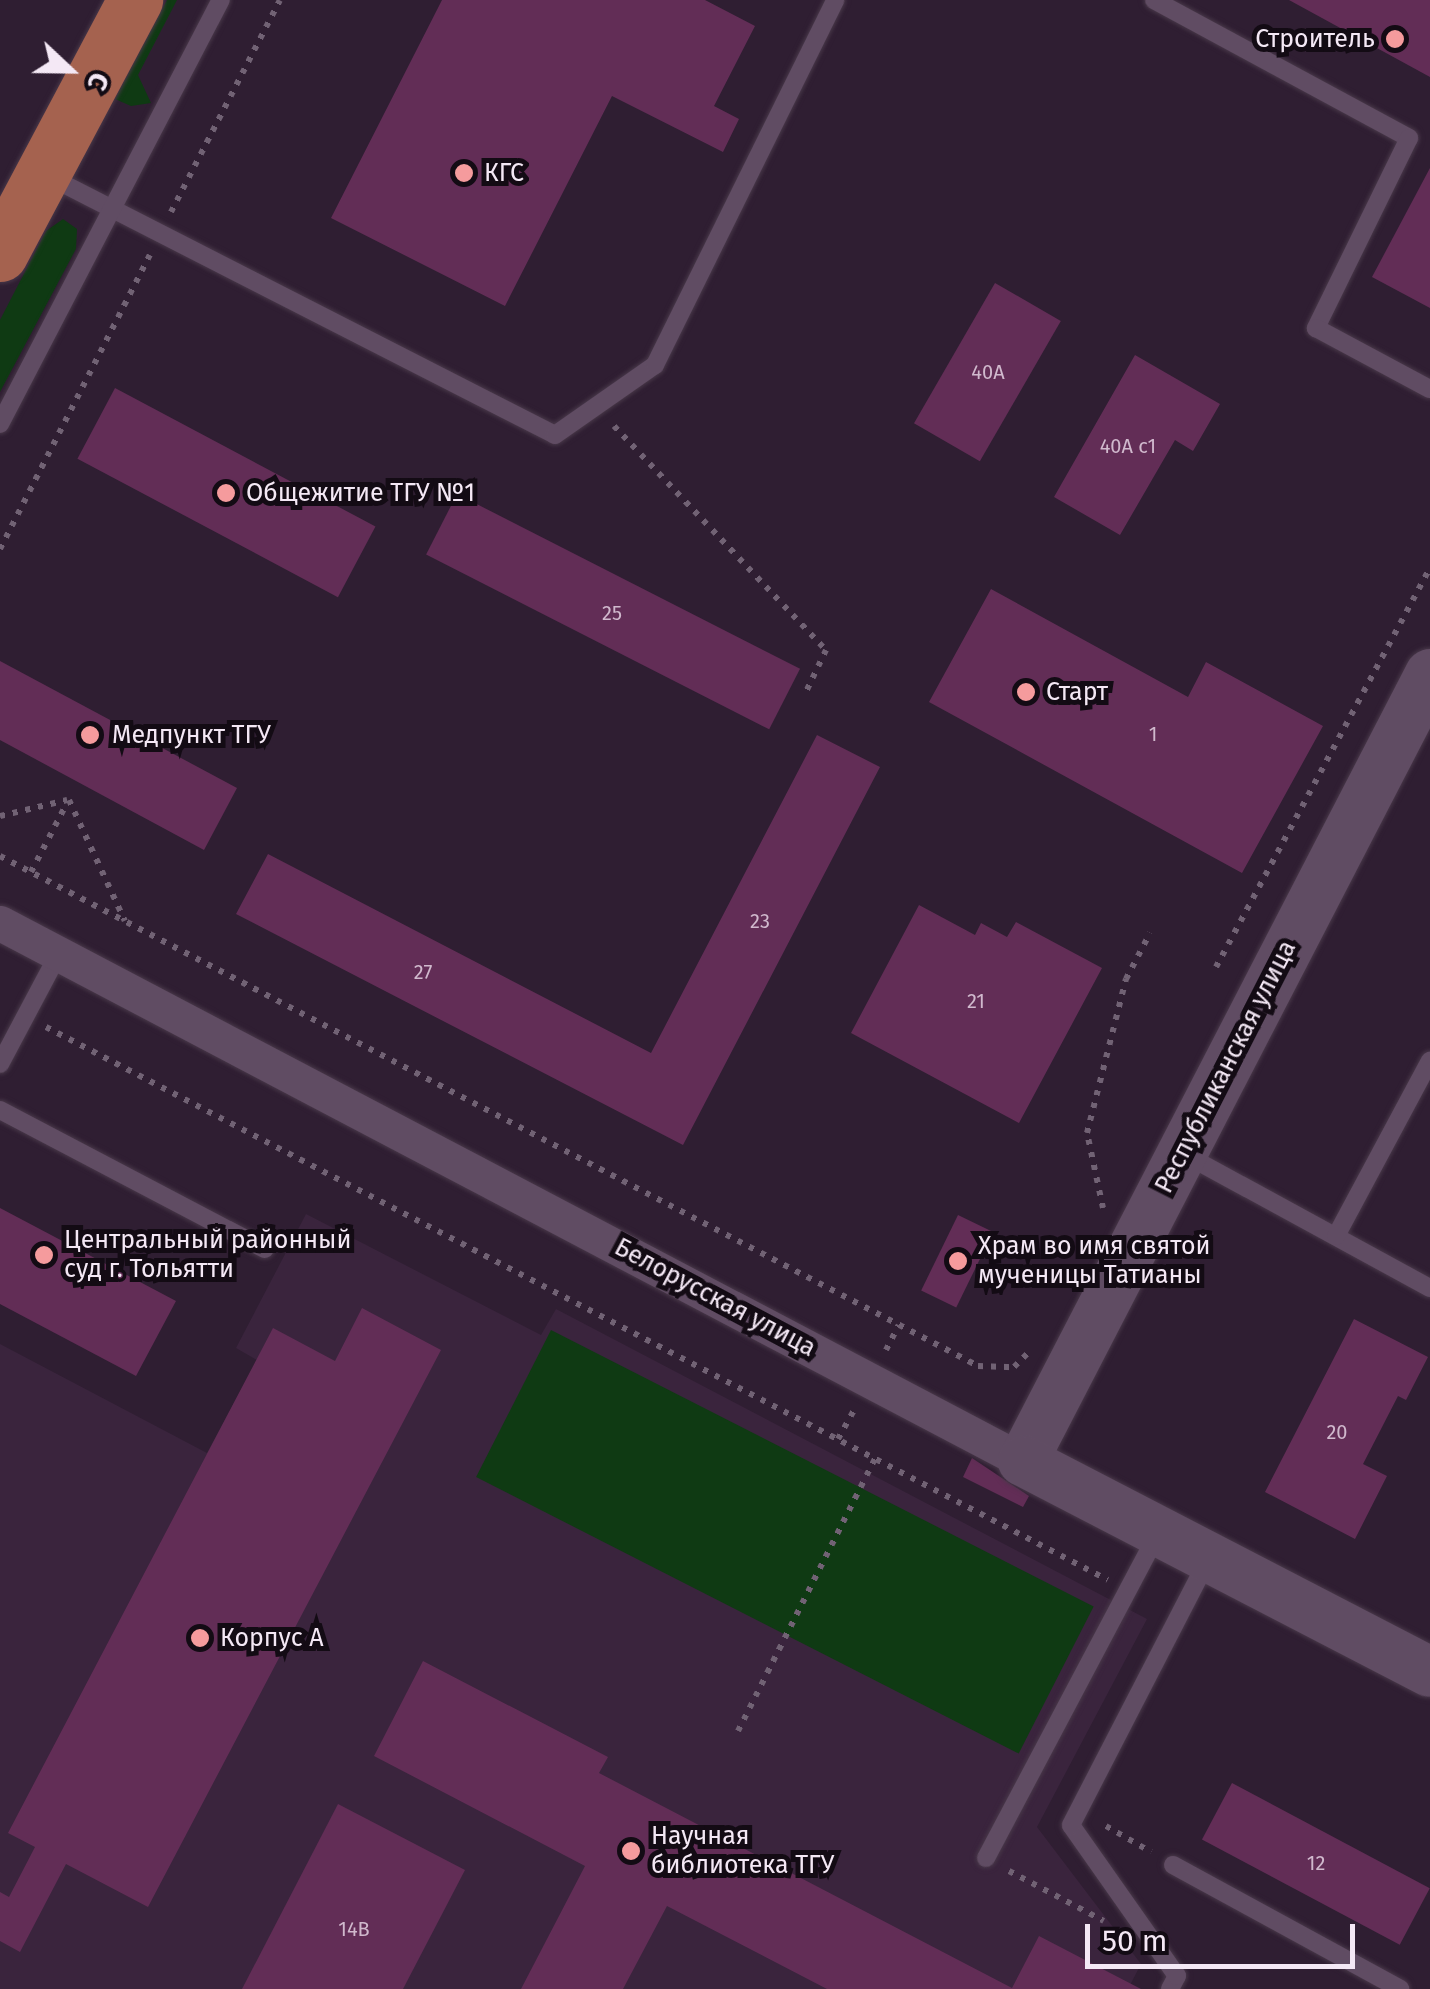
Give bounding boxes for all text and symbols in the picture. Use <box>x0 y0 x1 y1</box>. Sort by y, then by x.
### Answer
north arrow <box>20 20 120 120</box>
place label: Строитель <box>1255 24 1375 54</box>
marker: Строитель <box>1384 28 1406 50</box>
text: С <box>80 68 117 95</box>
place label: КГС <box>484 158 524 188</box>
marker: КГС <box>453 162 475 184</box>
house number: 40А <box>971 360 1005 384</box>
house number: 40А с1 <box>1100 434 1156 458</box>
place label: Общежитие ТГУ №1 <box>246 478 475 508</box>
marker: Общежитие ТГУ №1 <box>215 482 237 504</box>
house number: 25 <box>602 601 622 625</box>
place label: Старт <box>1046 677 1108 707</box>
marker: Старт <box>1015 681 1037 703</box>
place label: Медпункт ТГУ <box>112 720 271 750</box>
marker: Медпункт ТГУ <box>77 722 103 748</box>
house number: 1 <box>1149 722 1157 746</box>
house number: 23 <box>750 909 770 933</box>
street label: Республиканская улица <box>1149 936 1303 1198</box>
house number: 27 <box>414 960 432 984</box>
house number: 21 <box>967 989 985 1013</box>
place label: Центральный районный суд г. Тольятти <box>64 1226 351 1285</box>
street label: Белорусская улица <box>609 1232 821 1364</box>
place label: Храм во имя святой мученицы Татианы <box>978 1232 1211 1291</box>
marker: Центральный районный суд г. Тольятти <box>33 1244 55 1266</box>
marker: Храм во имя святой мученицы Татианы <box>947 1250 969 1272</box>
house number: 20 <box>1326 1420 1348 1444</box>
place label: Корпус А <box>220 1623 324 1653</box>
marker: Корпус А <box>189 1627 211 1649</box>
place label: Научная библиотека ТГУ <box>651 1822 834 1881</box>
marker: Научная библиотека ТГУ <box>620 1840 642 1862</box>
house number: 12 <box>1307 1851 1325 1875</box>
scale bar <box>1090 1904 1360 1966</box>
house number: 14В <box>338 1917 370 1941</box>
text: 50 m <box>1102 1923 1167 1959</box>

